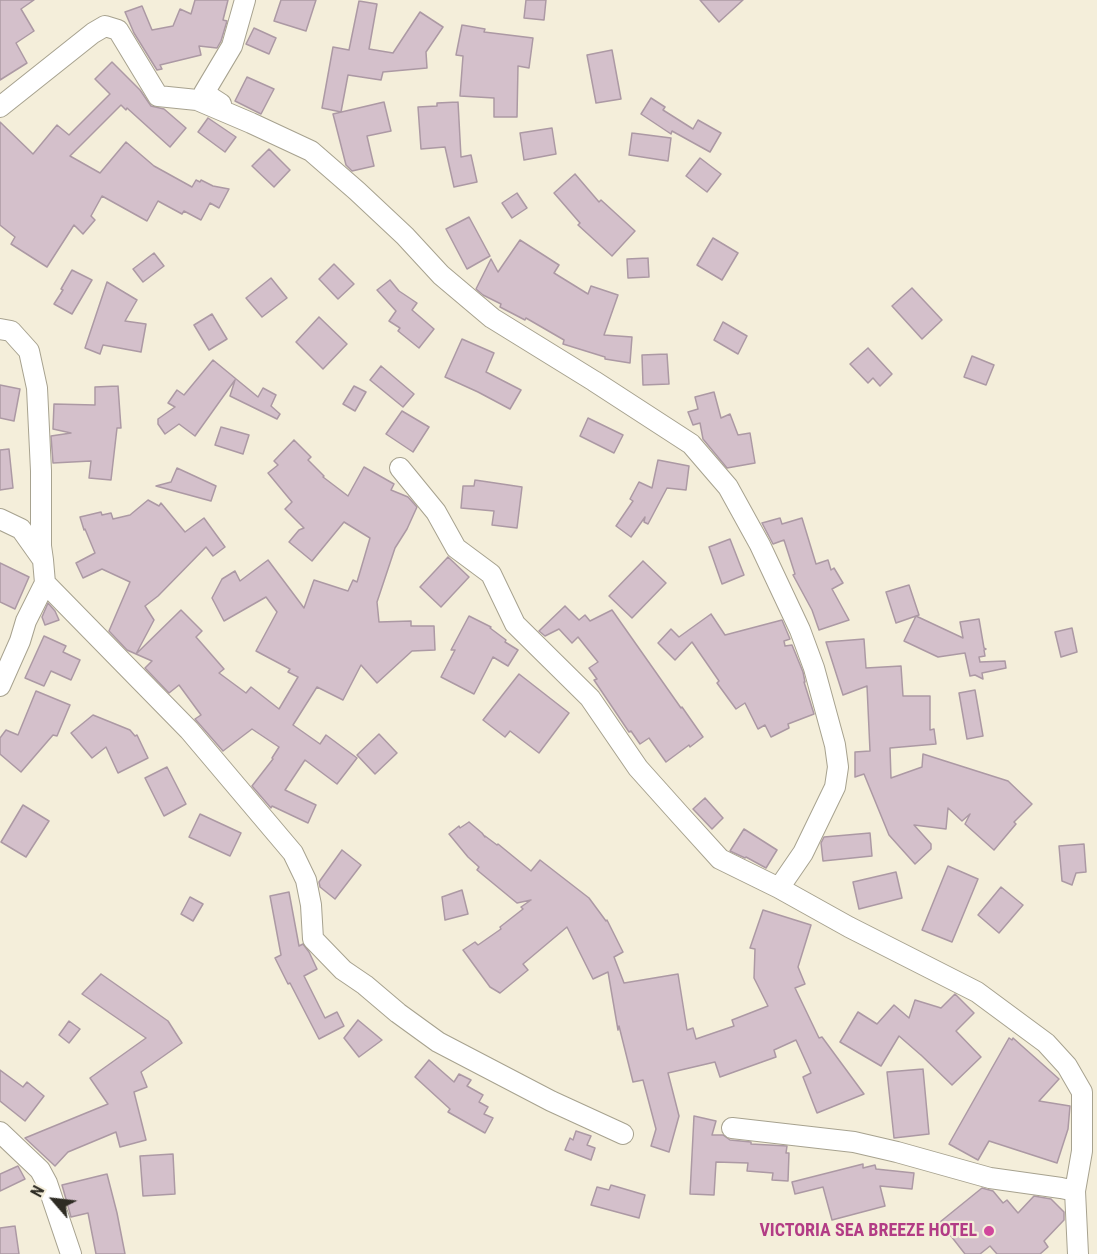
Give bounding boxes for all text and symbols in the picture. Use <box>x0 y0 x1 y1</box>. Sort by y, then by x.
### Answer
north arrow <box>24 1170 84 1230</box>
text: N <box>27 1183 48 1200</box>
place label: VICTORIA SEA BREEZE HOTEL <box>759 1220 977 1242</box>
marker: VICTORIA SEA BREEZE HOTEL <box>982 1224 996 1238</box>

